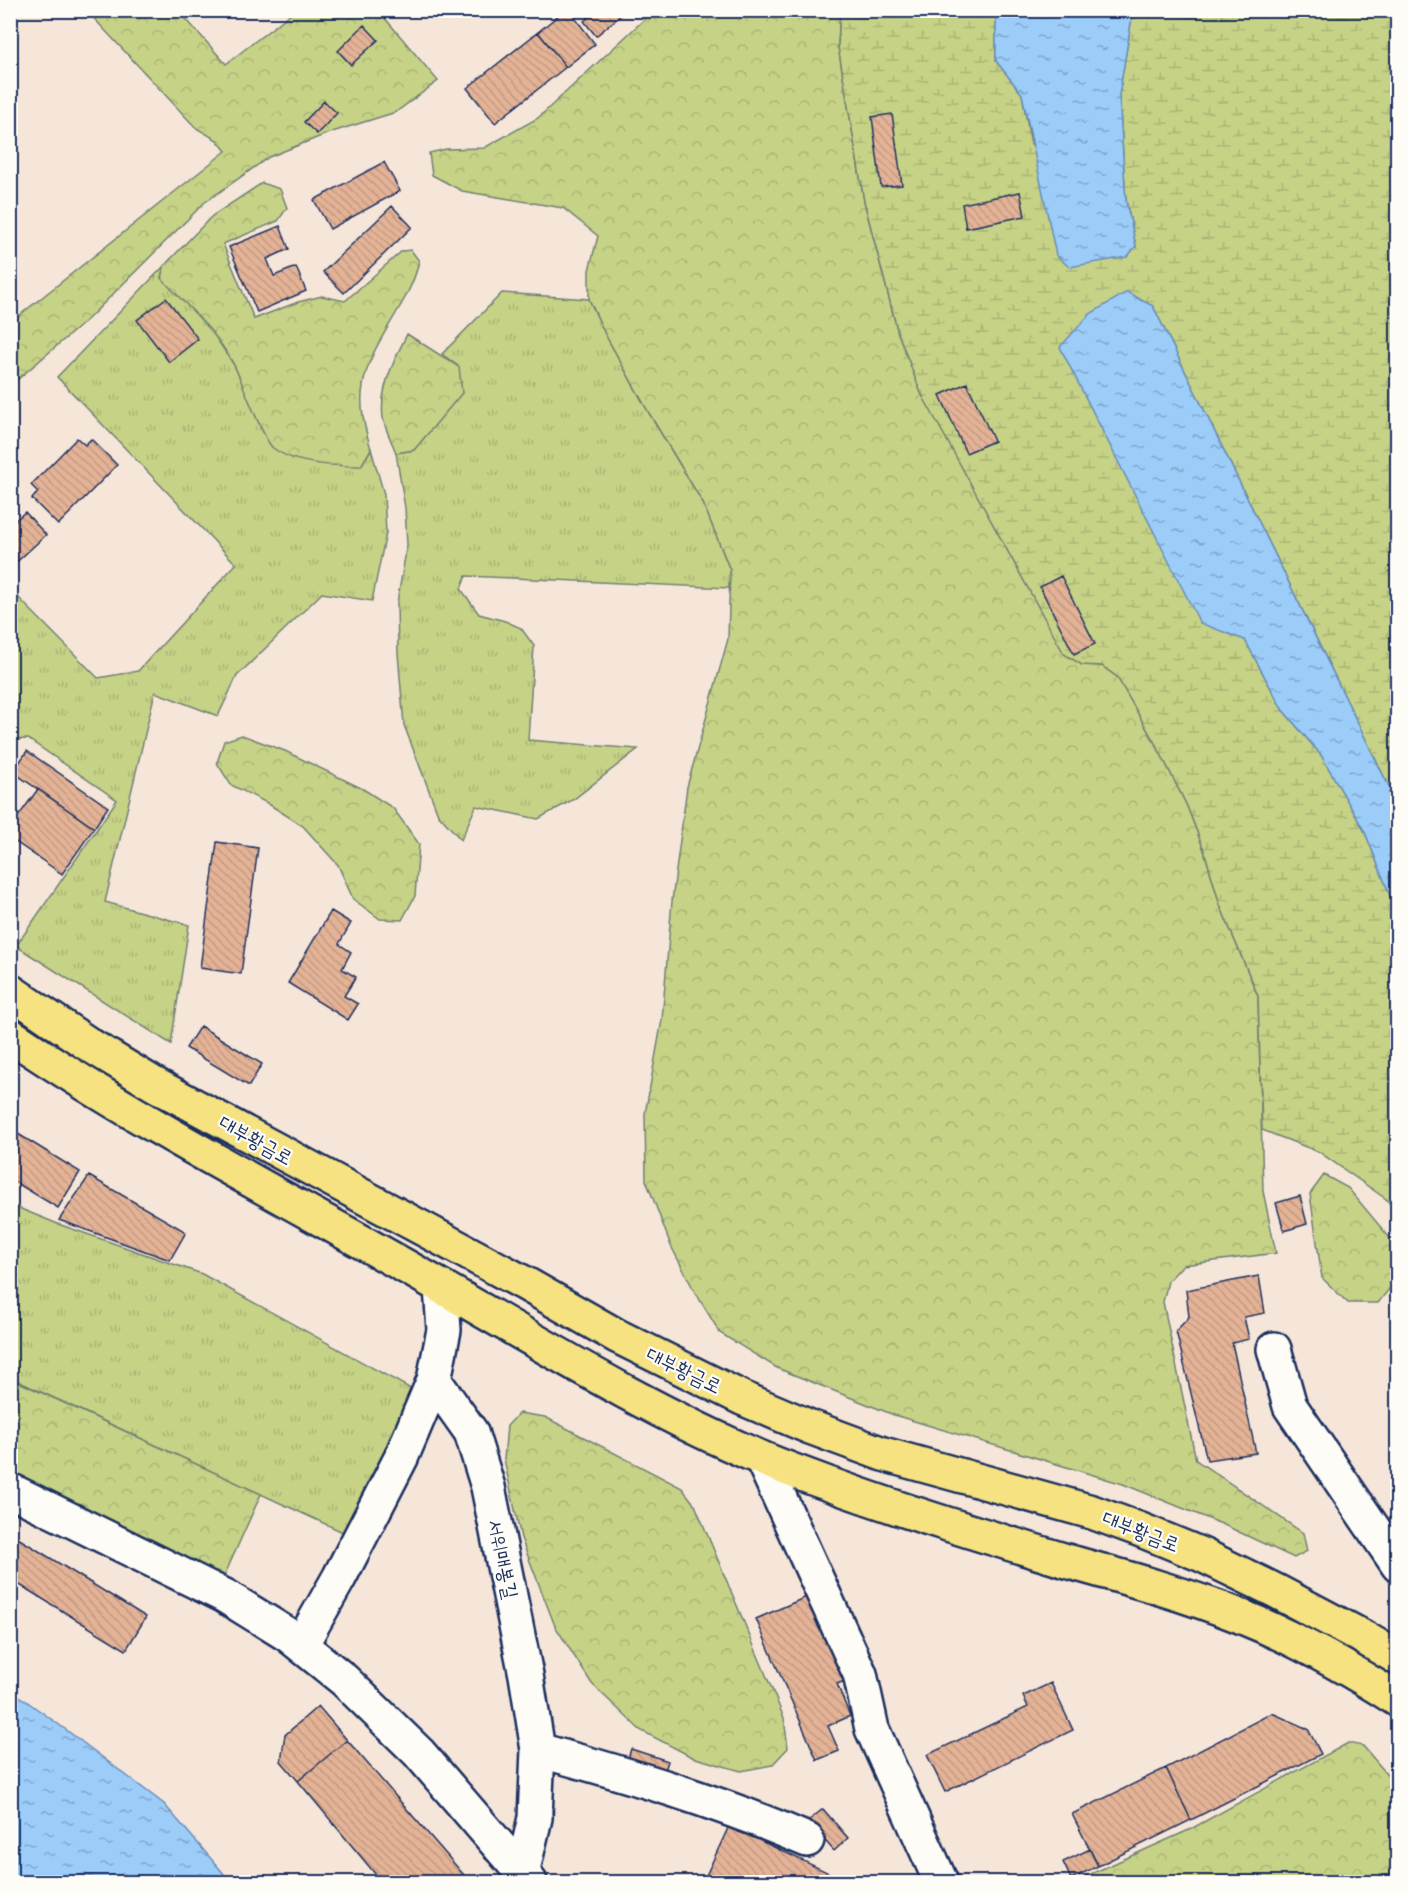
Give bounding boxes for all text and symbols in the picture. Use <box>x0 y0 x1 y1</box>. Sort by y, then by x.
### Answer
street label: 대부황금로 <box>212 1108 298 1175</box>
street label: 대부황금로 <box>640 1340 726 1404</box>
street label: 대부황금로 <box>1097 1504 1184 1562</box>
street label: 서위매봉길 <box>477 1517 525 1602</box>

